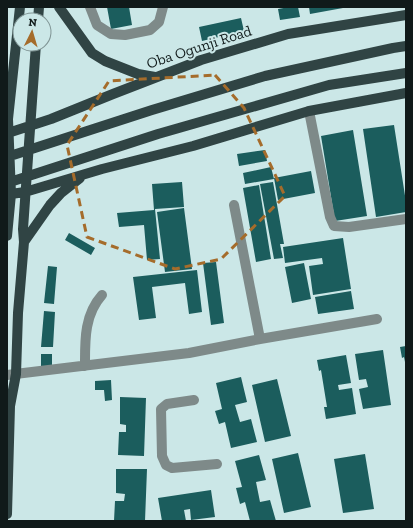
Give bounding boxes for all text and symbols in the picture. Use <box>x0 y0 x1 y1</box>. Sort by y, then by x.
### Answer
north arrow <box>12 12 52 52</box>
text: N <box>28 16 38 29</box>
street label: Oba Ogunji Road <box>144 21 254 72</box>

